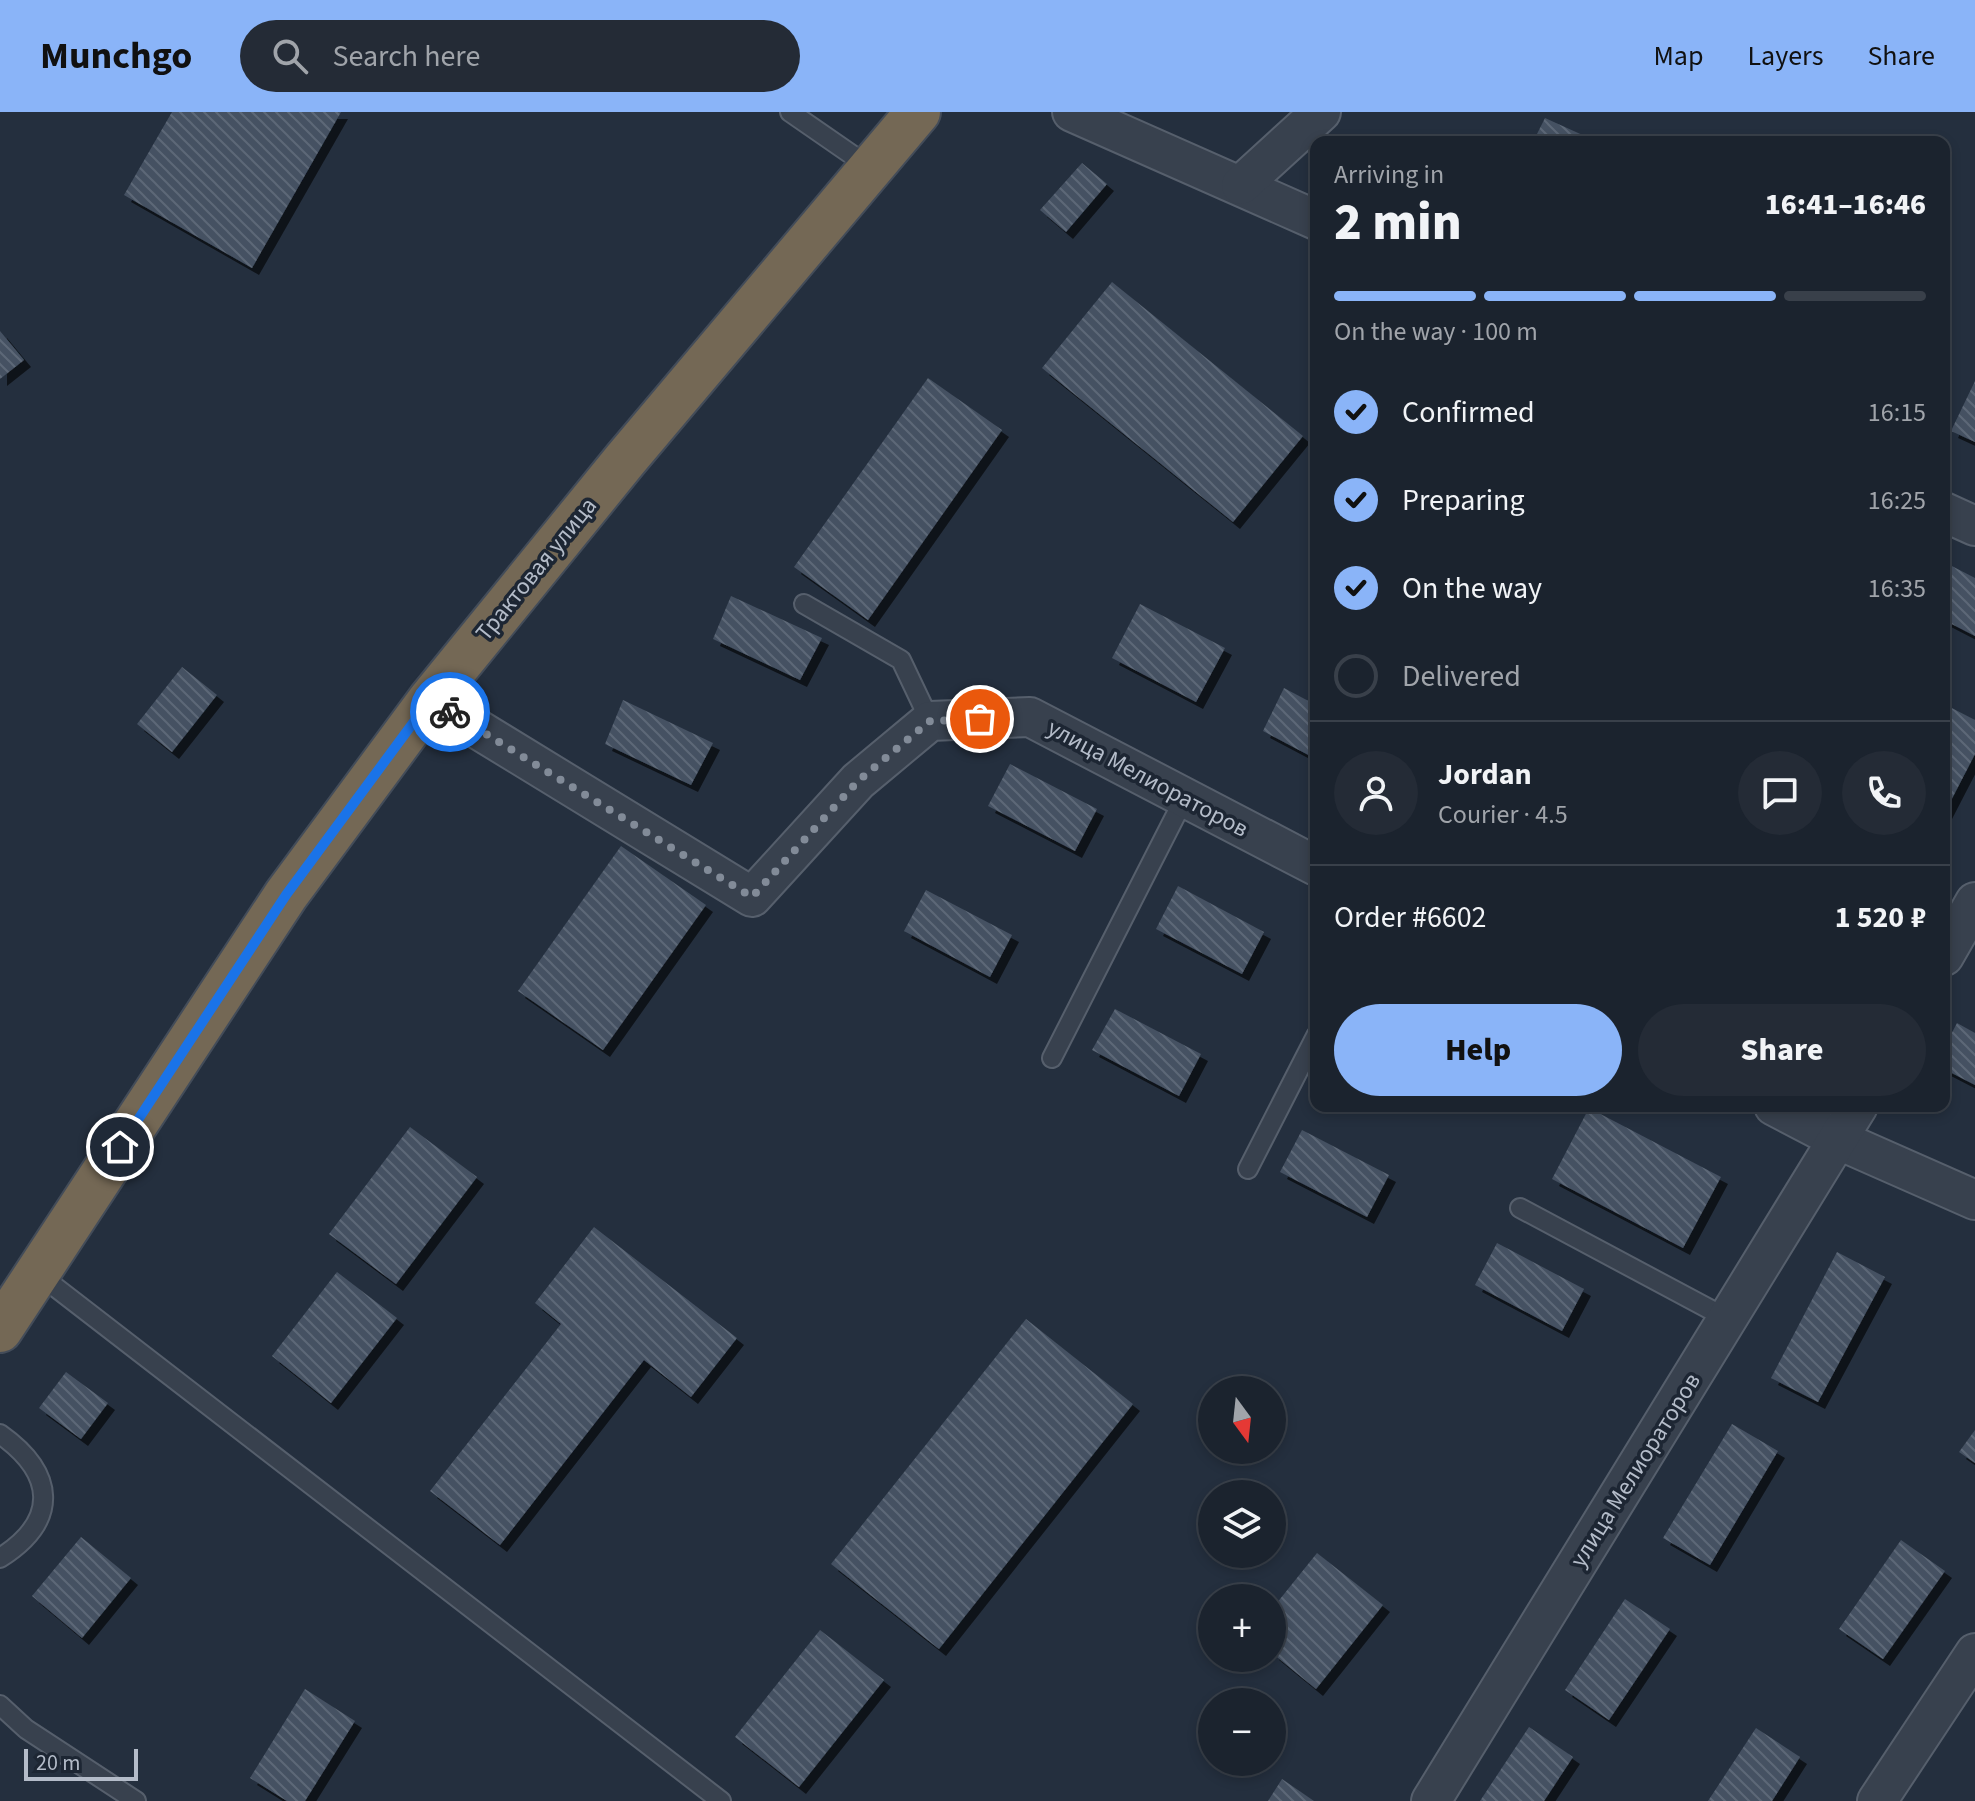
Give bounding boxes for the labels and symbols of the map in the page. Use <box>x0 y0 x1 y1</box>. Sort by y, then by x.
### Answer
street label: Трактовая улица <box>467 490 605 649</box>
courier <box>410 672 490 752</box>
pin <box>946 685 1014 753</box>
street label: улица Мелиораторов <box>1041 711 1255 846</box>
pin <box>86 1113 154 1181</box>
street label: улица Мелиораторов <box>1561 1366 1709 1574</box>
north arrow <box>1198 1376 1286 1464</box>
scale bar <box>24 1745 138 1781</box>

